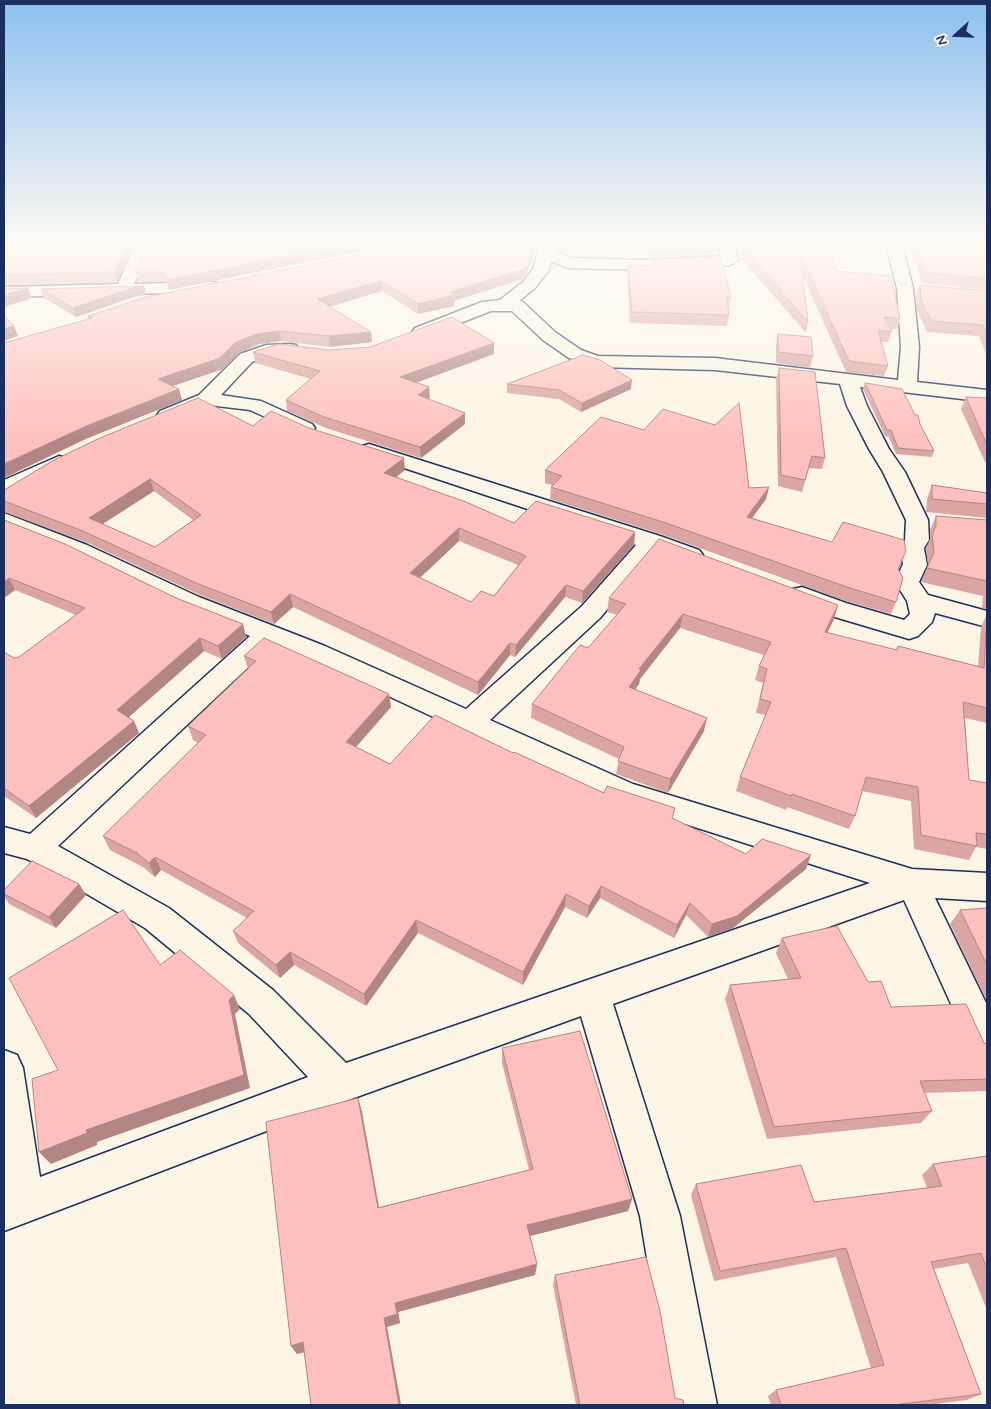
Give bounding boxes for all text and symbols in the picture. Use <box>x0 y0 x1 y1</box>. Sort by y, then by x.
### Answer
north arrow <box>931 10 981 60</box>
text: N <box>932 33 952 48</box>

